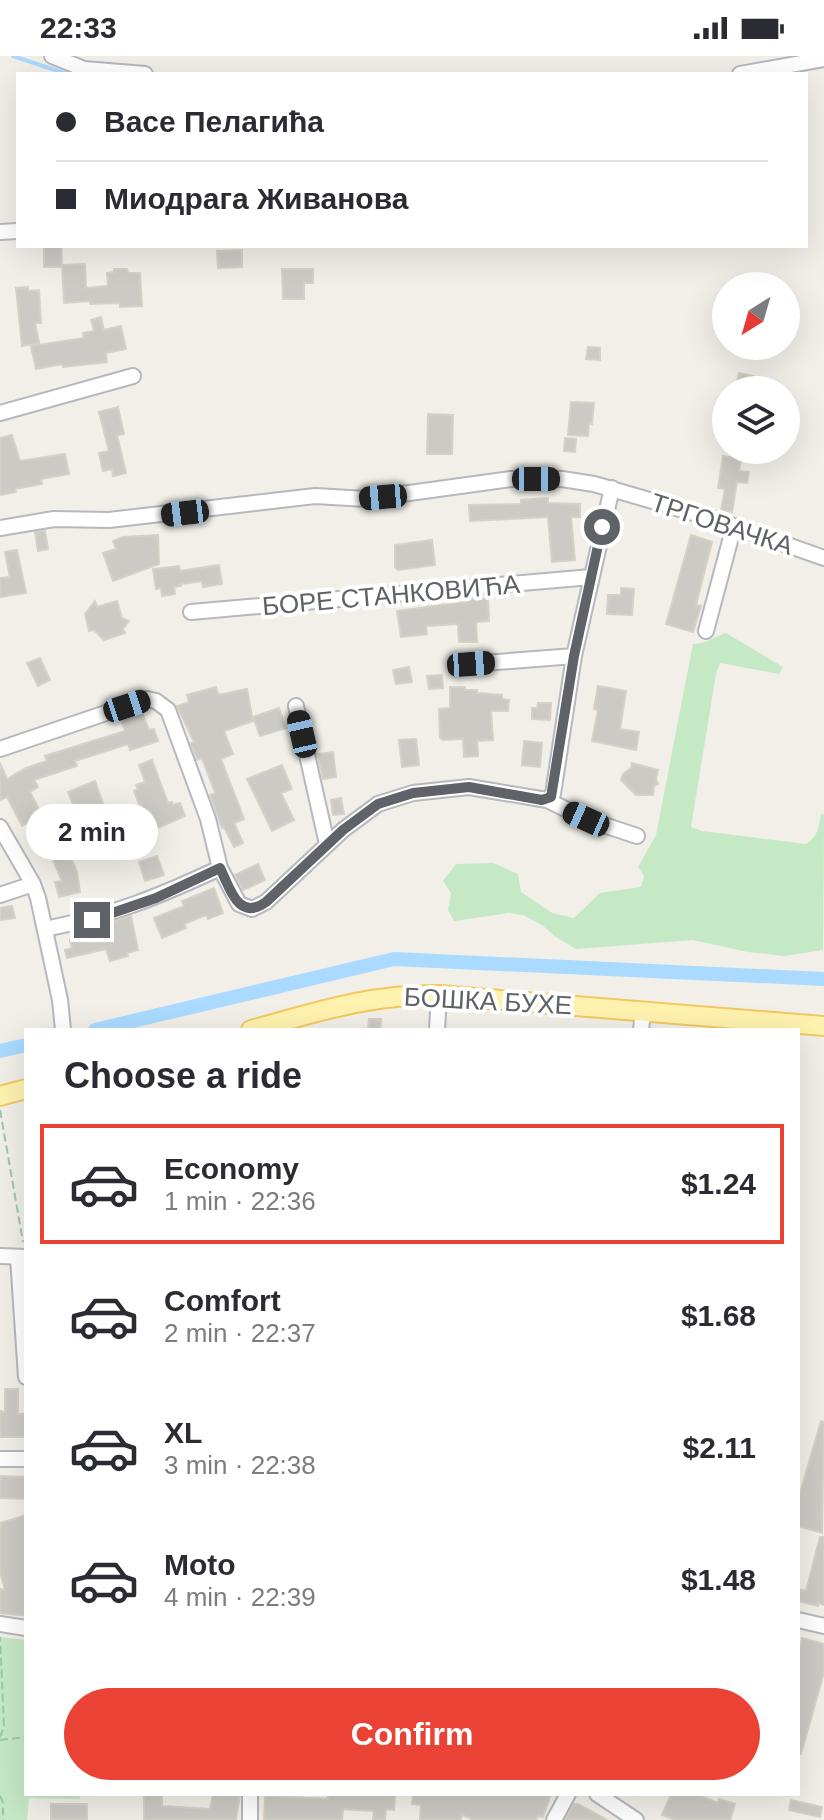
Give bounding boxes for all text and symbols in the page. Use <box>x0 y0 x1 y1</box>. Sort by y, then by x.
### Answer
text: 22:33 <box>40 11 117 44</box>
text: Васе Пелагића <box>104 105 324 138</box>
text: Миодрага Живанова <box>104 182 408 215</box>
north arrow <box>712 272 800 360</box>
map controls <box>712 272 800 464</box>
button: layers <box>712 376 800 464</box>
car <box>512 467 560 491</box>
car <box>358 483 408 511</box>
street label: ТРГОВАЧКА <box>647 487 797 561</box>
car <box>160 498 210 528</box>
route start <box>584 509 620 545</box>
street label: БОРЕ СТАНКОВИЋА <box>261 569 522 621</box>
car <box>446 650 496 678</box>
car <box>100 687 154 725</box>
car <box>285 708 319 760</box>
car <box>559 798 613 840</box>
callout: 2 min <box>26 804 158 860</box>
text: 2 min <box>58 817 126 847</box>
route end <box>74 902 110 938</box>
street label: БОШКА БУХЕ <box>403 982 573 1020</box>
text: Choose a ride <box>64 1055 302 1096</box>
icon: car <box>68 1148 140 1220</box>
text: Economy <box>164 1152 299 1185</box>
text: $1.24 <box>681 1167 756 1200</box>
text: 1 min · 22:36 <box>164 1186 316 1216</box>
icon: car <box>68 1280 140 1352</box>
text: Comfort <box>164 1284 281 1317</box>
text: $1.68 <box>681 1299 756 1332</box>
text: 2 min · 22:37 <box>164 1318 316 1348</box>
icon: car <box>68 1412 140 1484</box>
text: XL <box>164 1416 202 1449</box>
text: $2.11 <box>683 1431 756 1464</box>
text: 3 min · 22:38 <box>164 1450 316 1480</box>
icon: car <box>68 1544 140 1616</box>
text: Moto <box>164 1548 236 1581</box>
text: $1.48 <box>681 1563 756 1596</box>
text: 4 min · 22:39 <box>164 1582 316 1612</box>
button: Confirm <box>64 1688 760 1780</box>

